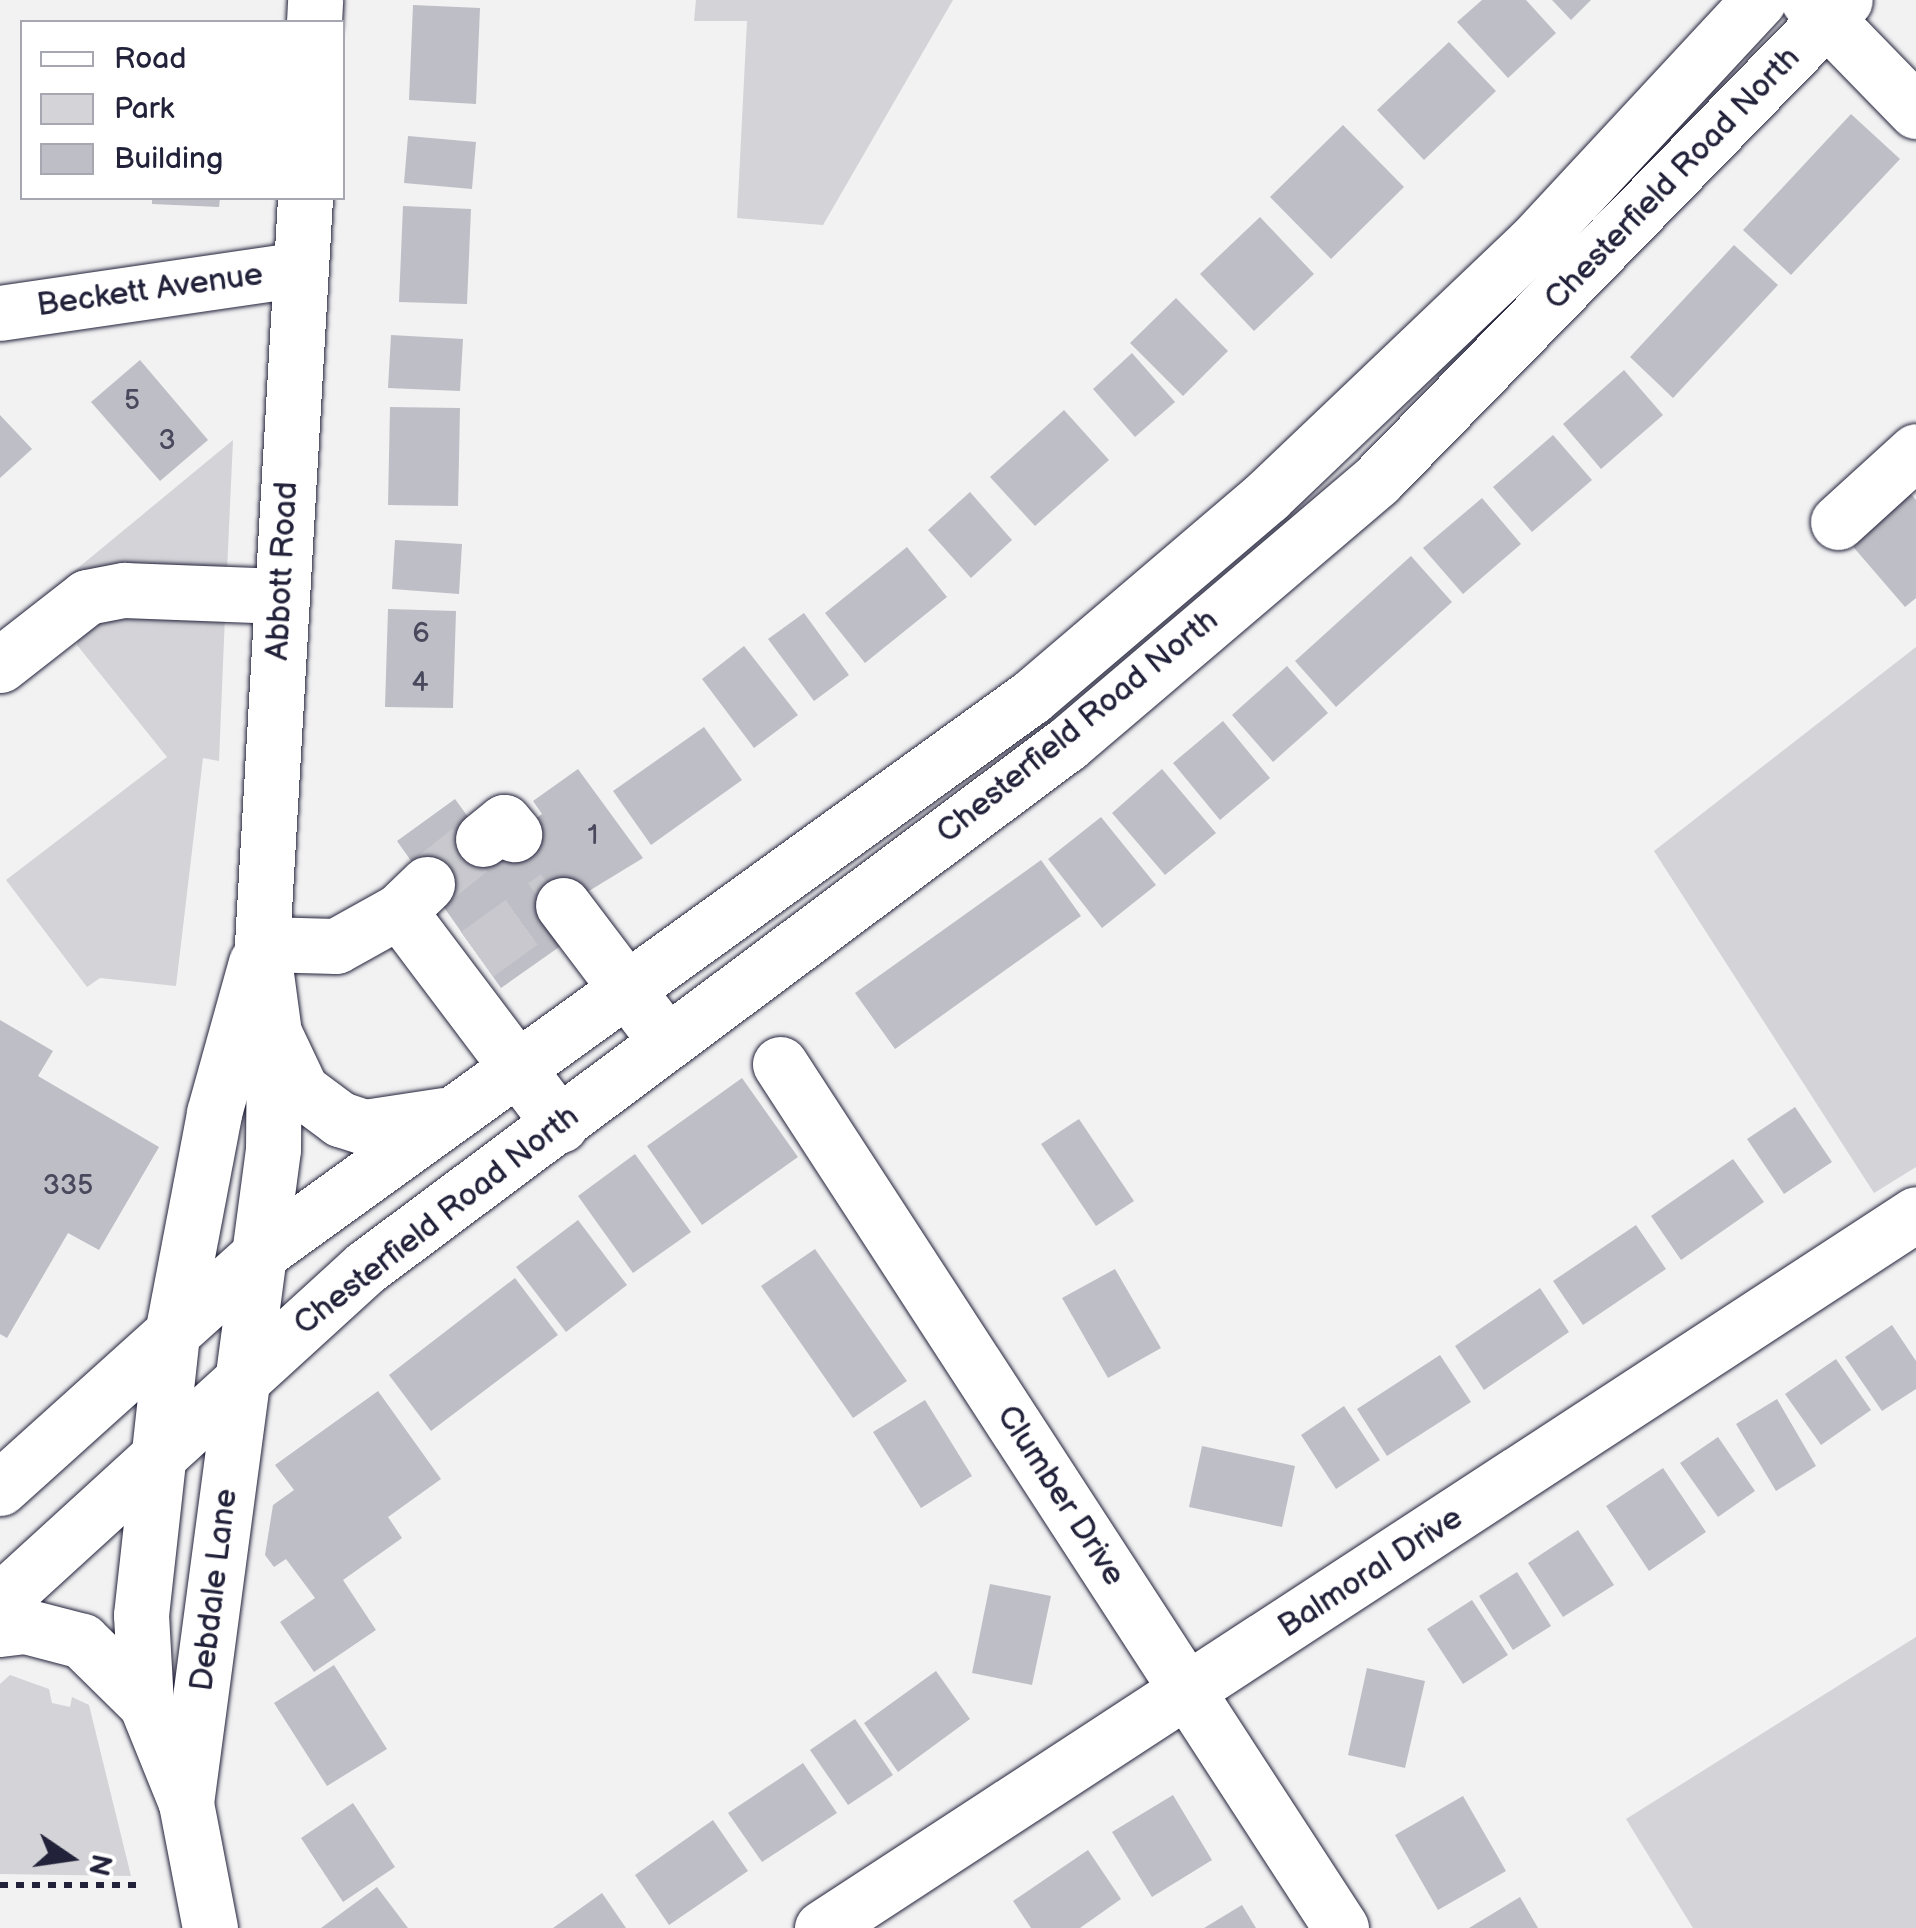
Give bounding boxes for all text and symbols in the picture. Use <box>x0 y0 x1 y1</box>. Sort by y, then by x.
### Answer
legend <box>20 20 345 200</box>
street label: Chesterfield Road North <box>1537 40 1809 318</box>
text: Road <box>114 41 187 77</box>
text: Park <box>114 91 174 127</box>
text: Building <box>114 141 223 177</box>
street label: Beckett Avenue <box>35 256 265 326</box>
house number: 5 <box>124 384 140 418</box>
house number: 3 <box>158 424 176 458</box>
street label: Abbott Road <box>259 481 307 661</box>
street label: Chesterfield Road North <box>930 602 1226 852</box>
house number: 6 <box>412 617 430 651</box>
house number: 4 <box>411 666 429 700</box>
house number: 1 <box>588 819 598 853</box>
street label: Chesterfield Road North <box>287 1098 587 1344</box>
house number: 335 <box>43 1169 93 1203</box>
street label: Clumber Drive <box>988 1399 1132 1593</box>
street label: Debdale Lane <box>184 1487 246 1693</box>
street label: Balmoral Drive <box>1272 1499 1470 1647</box>
north arrow <box>20 1808 120 1908</box>
text: N <box>81 1851 118 1879</box>

